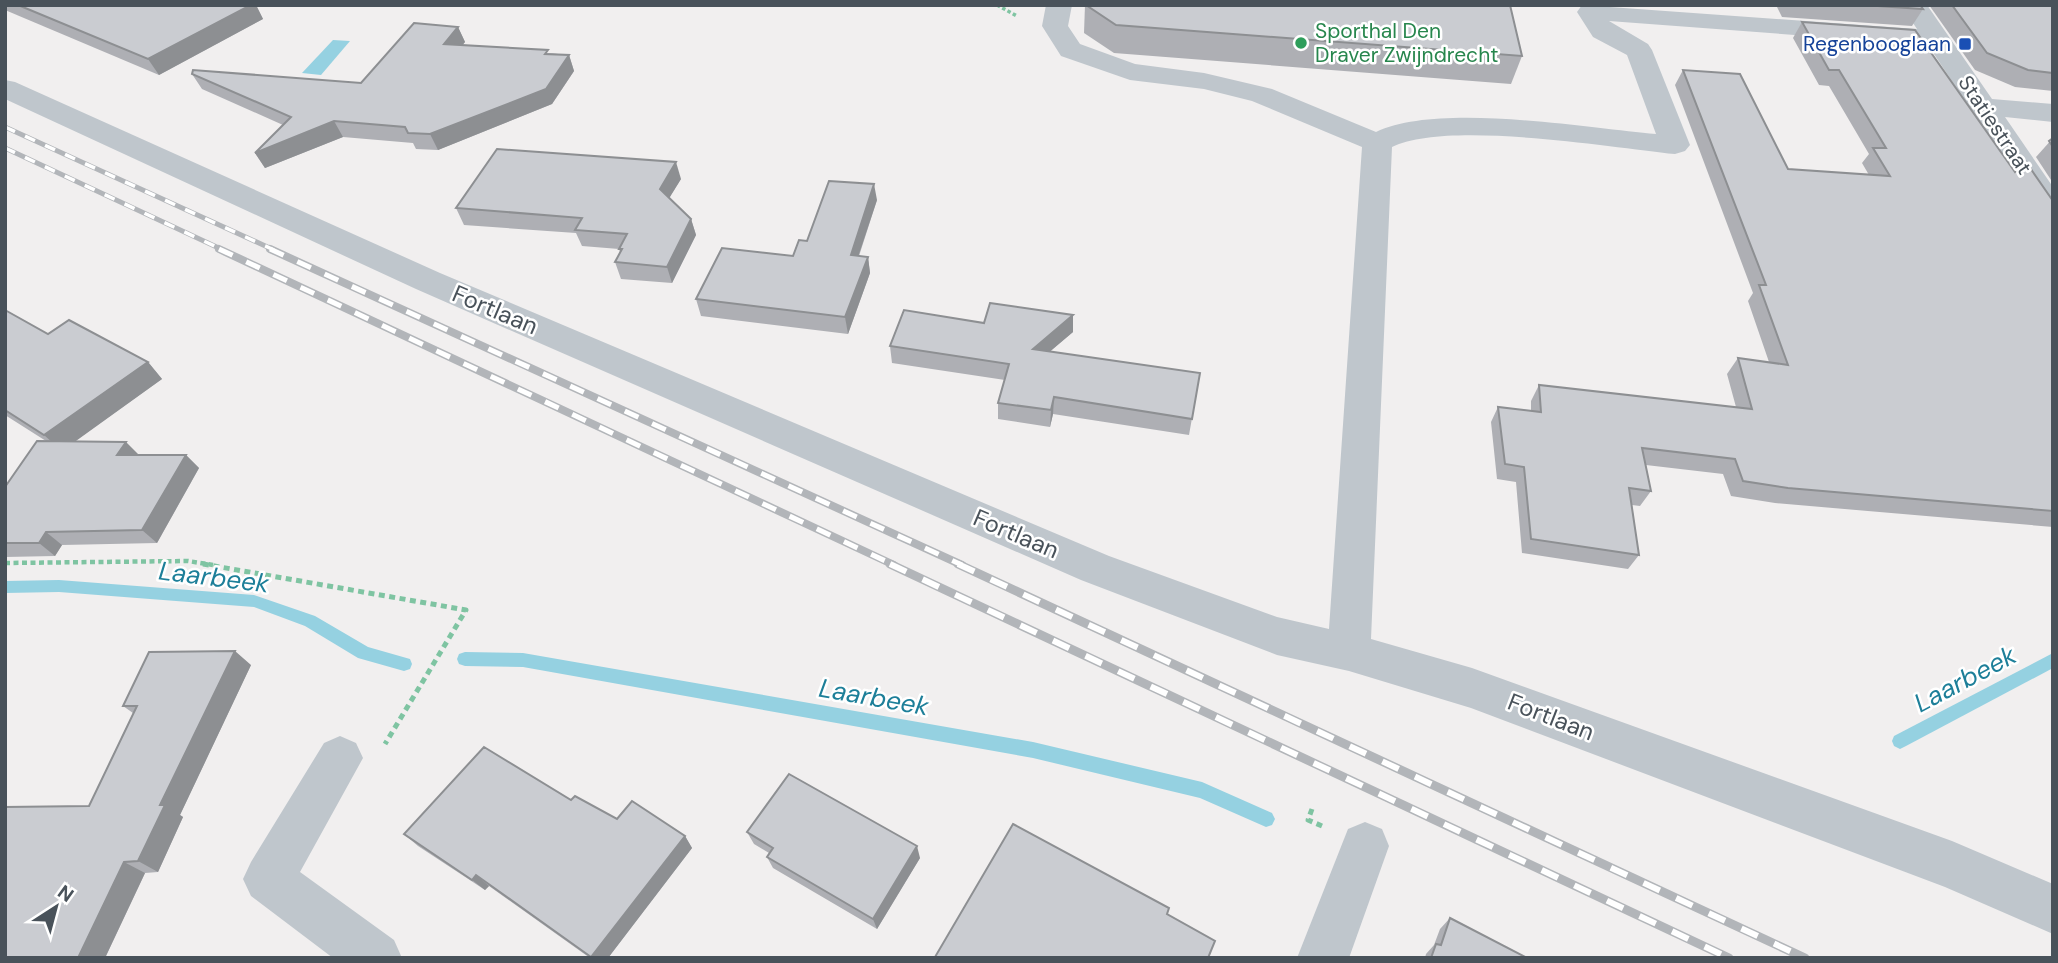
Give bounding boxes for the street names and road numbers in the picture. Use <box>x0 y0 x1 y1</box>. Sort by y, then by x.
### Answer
street label: Statiestraat <box>1952 70 2038 180</box>
street label: Fortlaan <box>448 278 543 341</box>
street label: Fortlaan <box>969 502 1064 565</box>
street label: Fortlaan <box>1504 686 1599 747</box>

